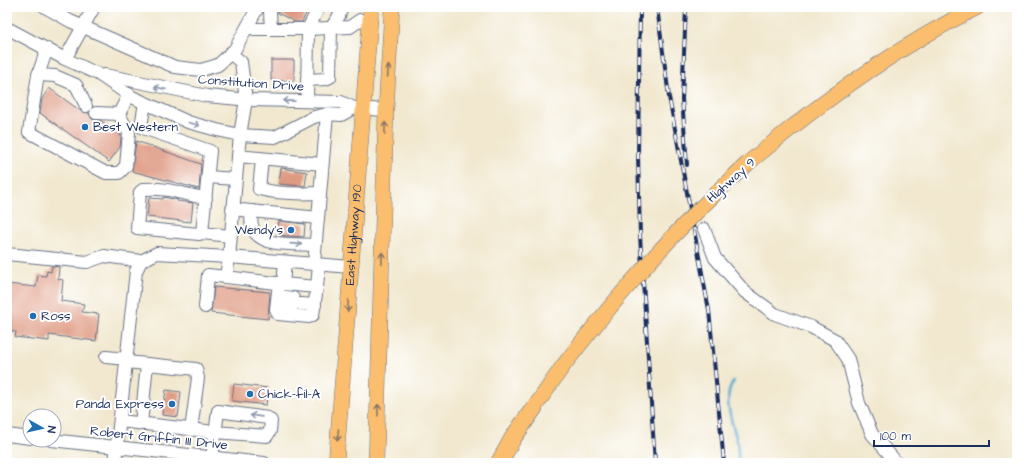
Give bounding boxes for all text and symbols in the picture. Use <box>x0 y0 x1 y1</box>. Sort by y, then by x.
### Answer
one-way arrow <box>385 65 392 78</box>
street label: Constitution Drive <box>197 70 305 96</box>
one-way arrow <box>154 83 167 91</box>
one-way arrow <box>283 97 296 105</box>
place label: Best Western <box>93 118 179 136</box>
one-way arrow <box>187 121 200 128</box>
marker: Best Western <box>80 122 90 132</box>
one-way arrow <box>381 122 389 135</box>
street label: Highway 9 <box>703 153 760 207</box>
street label: East Highway 190 <box>341 184 366 286</box>
place label: Wendy's <box>235 221 283 240</box>
marker: Wendy's <box>286 225 296 235</box>
one-way arrow <box>289 240 302 247</box>
one-way arrow <box>378 252 386 265</box>
one-way arrow <box>345 299 352 312</box>
place label: Ross <box>41 307 71 325</box>
marker: Ross <box>28 311 38 321</box>
place label: Chick-fil-A <box>258 385 321 403</box>
marker: Chick-fil-A <box>245 389 255 399</box>
place label: Panda Express <box>76 395 164 413</box>
marker: Panda Express <box>167 399 177 409</box>
one-way arrow <box>374 404 382 417</box>
north arrow <box>22 408 62 448</box>
one-way arrow <box>250 412 263 420</box>
street label: Robert Griffin III Drive <box>89 422 229 454</box>
scale bar <box>874 422 989 448</box>
text: N <box>43 425 59 434</box>
text: 100 m <box>880 428 911 445</box>
one-way arrow <box>335 429 342 442</box>

